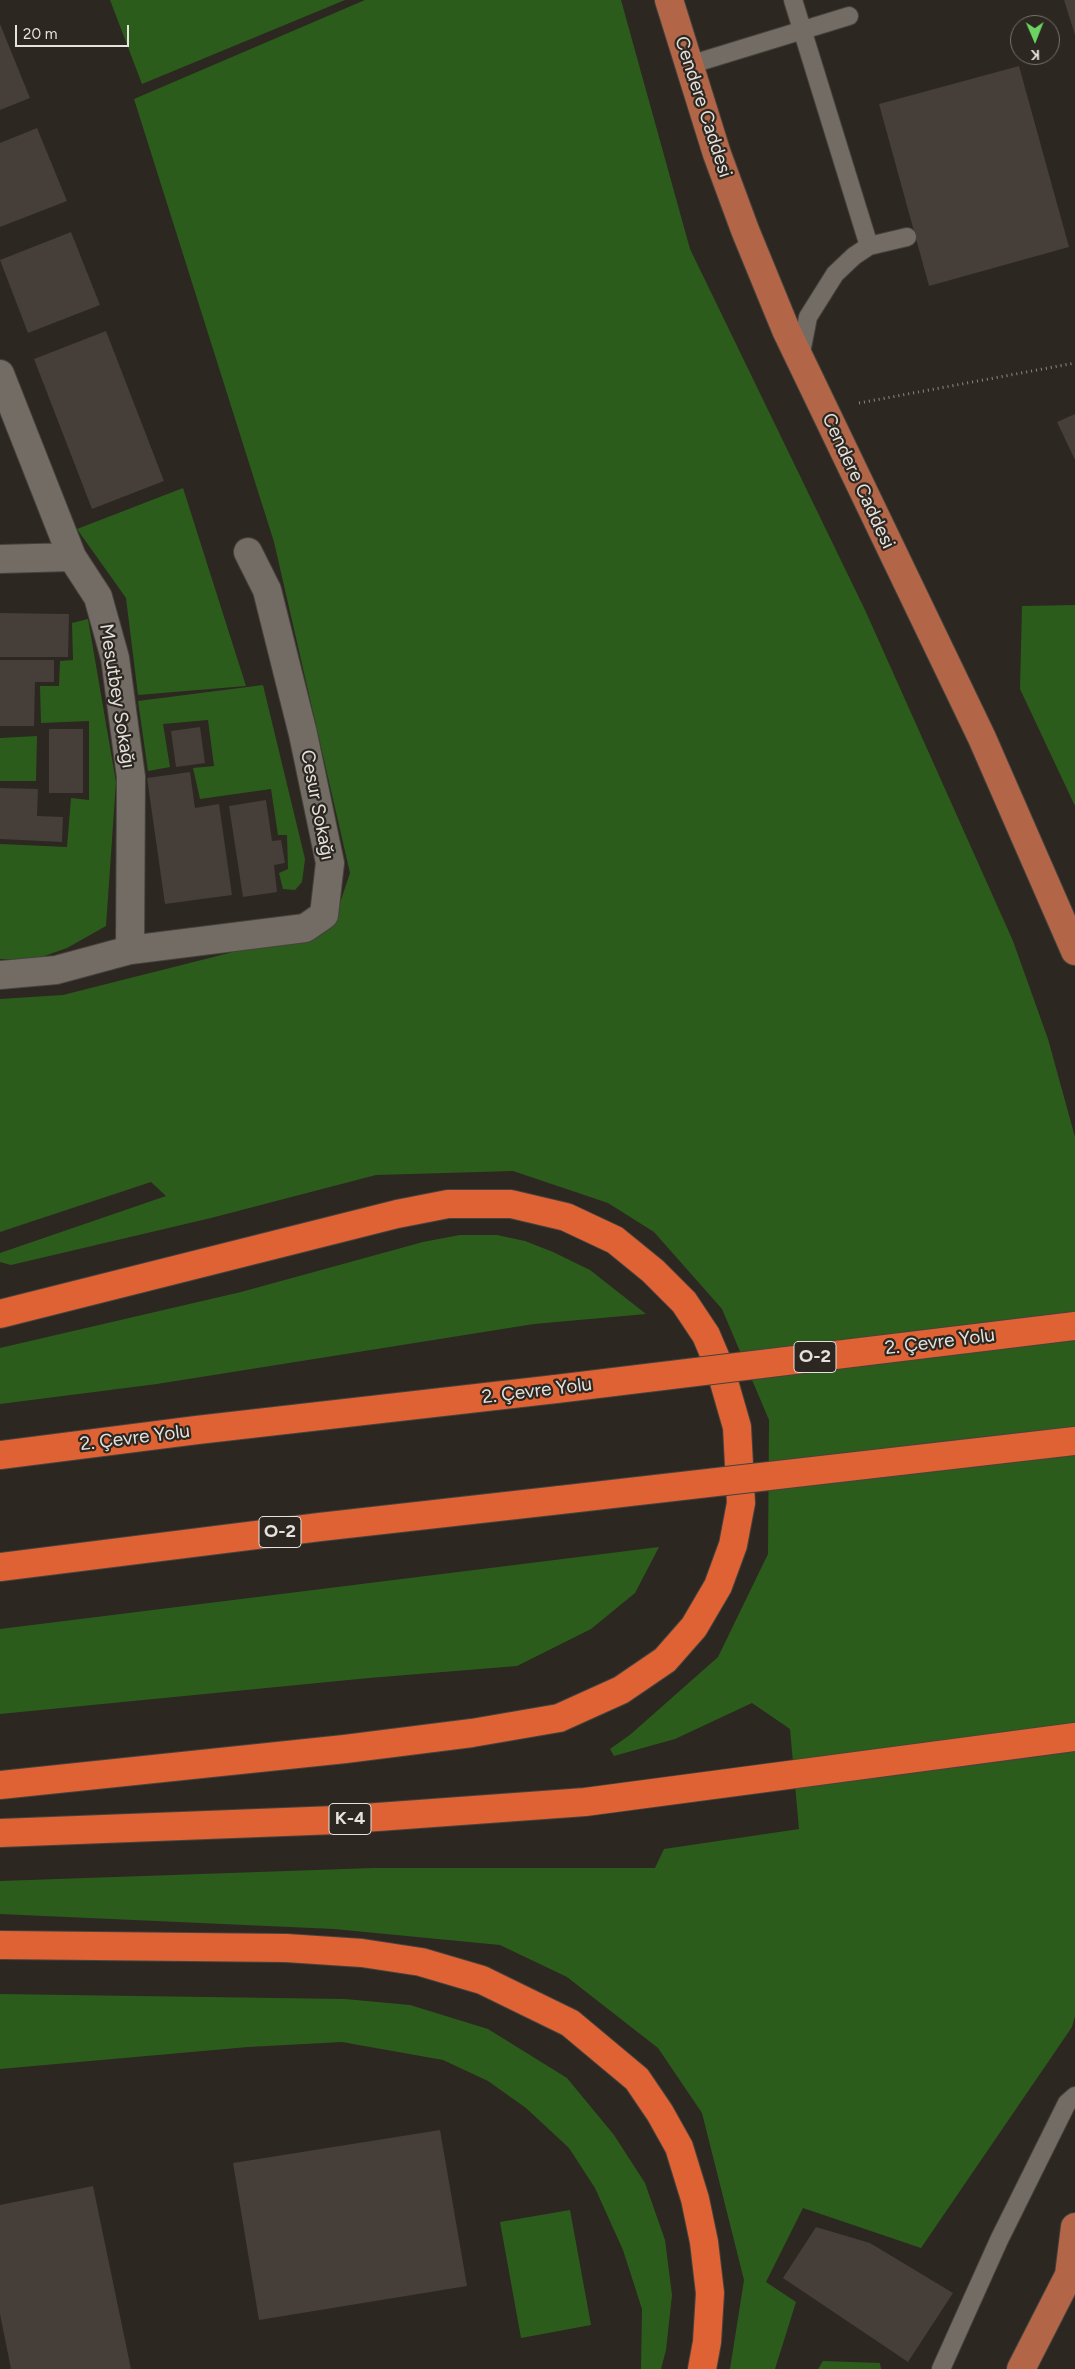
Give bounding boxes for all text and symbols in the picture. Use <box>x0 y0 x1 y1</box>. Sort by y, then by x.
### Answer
scale bar <box>18 15 131 47</box>
north arrow <box>1010 15 1060 65</box>
text: 20 m <box>23 25 57 43</box>
street label: Cendere Caddesi <box>669 34 737 180</box>
text: K <box>1030 46 1040 63</box>
street label: Cendere Caddesi <box>817 410 899 552</box>
street label: Mesutbey Sokağı <box>94 622 140 770</box>
street label: Cesur Sokağı <box>295 748 339 862</box>
street label: 2. Çevre Yolu <box>884 1324 996 1360</box>
road number: O-2 <box>794 1341 836 1372</box>
street label: 2. Çevre Yolu <box>481 1373 593 1409</box>
street label: 2. Çevre Yolu <box>79 1420 191 1456</box>
road number: O-2 <box>259 1516 301 1548</box>
road number: K-4 <box>329 1804 371 1835</box>

